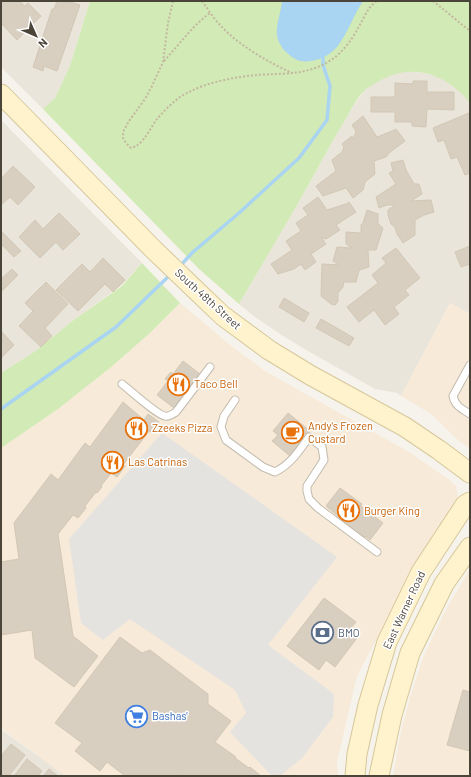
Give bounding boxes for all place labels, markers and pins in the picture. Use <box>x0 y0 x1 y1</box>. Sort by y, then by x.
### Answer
restaurant icon: Taco Bell <box>165 371 191 397</box>
place label: Taco Bell <box>194 377 237 390</box>
restaurant icon: Zzeeks Pizza <box>124 415 150 441</box>
cafe icon: Andy's Frozen Custard <box>279 419 305 445</box>
place label: Andy's Frozen Custard <box>308 419 373 445</box>
place label: Zzeeks Pizza <box>152 421 212 434</box>
restaurant icon: Las Catrinas <box>99 449 125 475</box>
place label: Las Catrinas <box>128 455 187 468</box>
restaurant icon: Burger King <box>336 498 362 524</box>
place label: Burger King <box>364 504 420 517</box>
bank icon: BMO <box>309 620 335 646</box>
place label: BMO <box>338 626 360 639</box>
supermarket icon: Bashas' <box>123 703 149 729</box>
place label: Bashas' <box>152 709 188 722</box>

